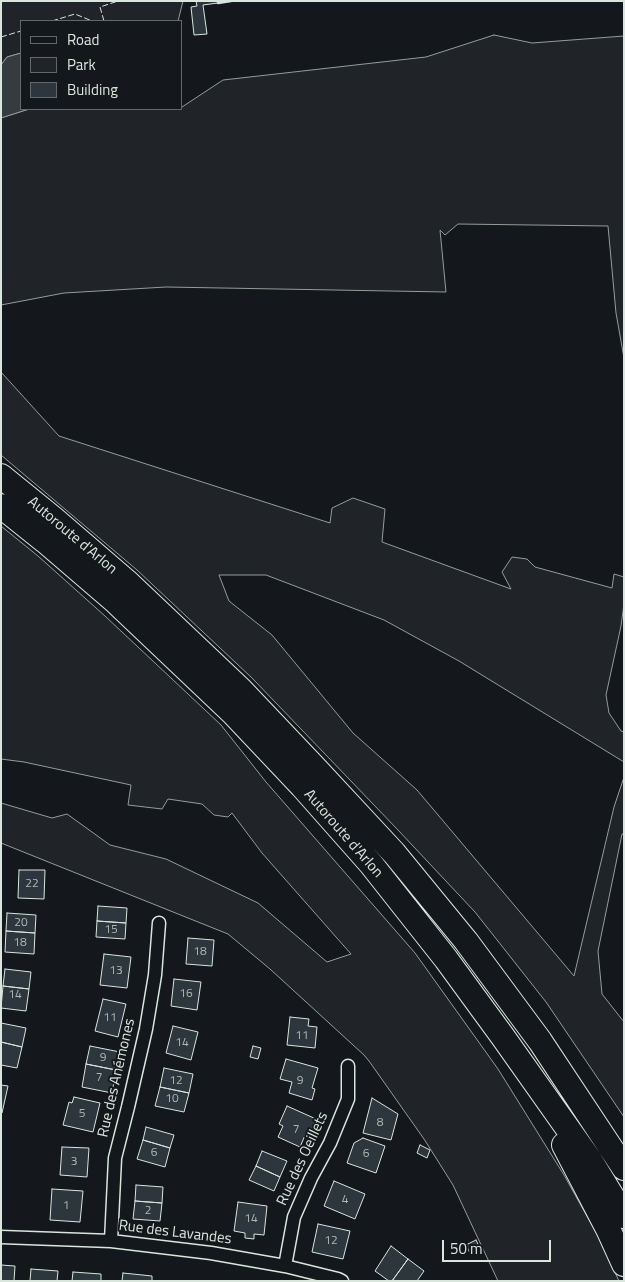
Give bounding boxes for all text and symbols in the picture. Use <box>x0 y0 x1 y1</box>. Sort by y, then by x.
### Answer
legend <box>20 20 182 110</box>
text: Road <box>67 28 99 51</box>
text: Park <box>67 53 96 76</box>
text: Building <box>67 78 118 101</box>
street label: Autoroute d'Arlon <box>24 493 120 579</box>
street label: Autoroute d'Arlon <box>300 786 386 882</box>
house number: 22 <box>25 877 39 891</box>
house number: 20 <box>14 916 28 930</box>
house number: 15 <box>104 923 118 937</box>
house number: 18 <box>13 936 27 950</box>
house number: 18 <box>193 945 207 959</box>
house number: 13 <box>109 964 123 978</box>
house number: 16 <box>179 987 193 1001</box>
house number: 14 <box>8 988 22 1002</box>
house number: 11 <box>103 1011 117 1025</box>
street label: Rue des Anémones <box>95 1017 139 1139</box>
house number: 11 <box>295 1029 309 1043</box>
house number: 14 <box>175 1036 189 1050</box>
house number: 9 <box>100 1051 106 1065</box>
house number: 7 <box>96 1071 102 1085</box>
house number: 12 <box>169 1074 183 1088</box>
house number: 9 <box>297 1074 303 1088</box>
house number: 10 <box>165 1092 179 1106</box>
house number: 5 <box>79 1107 85 1121</box>
street label: Rue des Oeillets <box>273 1109 333 1209</box>
house number: 8 <box>377 1116 383 1130</box>
house number: 7 <box>293 1123 299 1137</box>
house number: 6 <box>151 1146 157 1160</box>
house number: 6 <box>363 1147 369 1161</box>
house number: 3 <box>71 1155 77 1169</box>
house number: 4 <box>342 1193 348 1207</box>
house number: 1 <box>63 1199 69 1213</box>
house number: 2 <box>145 1204 151 1218</box>
house number: 14 <box>244 1212 258 1226</box>
street label: Rue des Lavandes <box>118 1217 232 1249</box>
scale bar <box>445 1230 554 1262</box>
house number: 12 <box>324 1234 338 1248</box>
text: 50 m <box>450 1237 483 1260</box>

